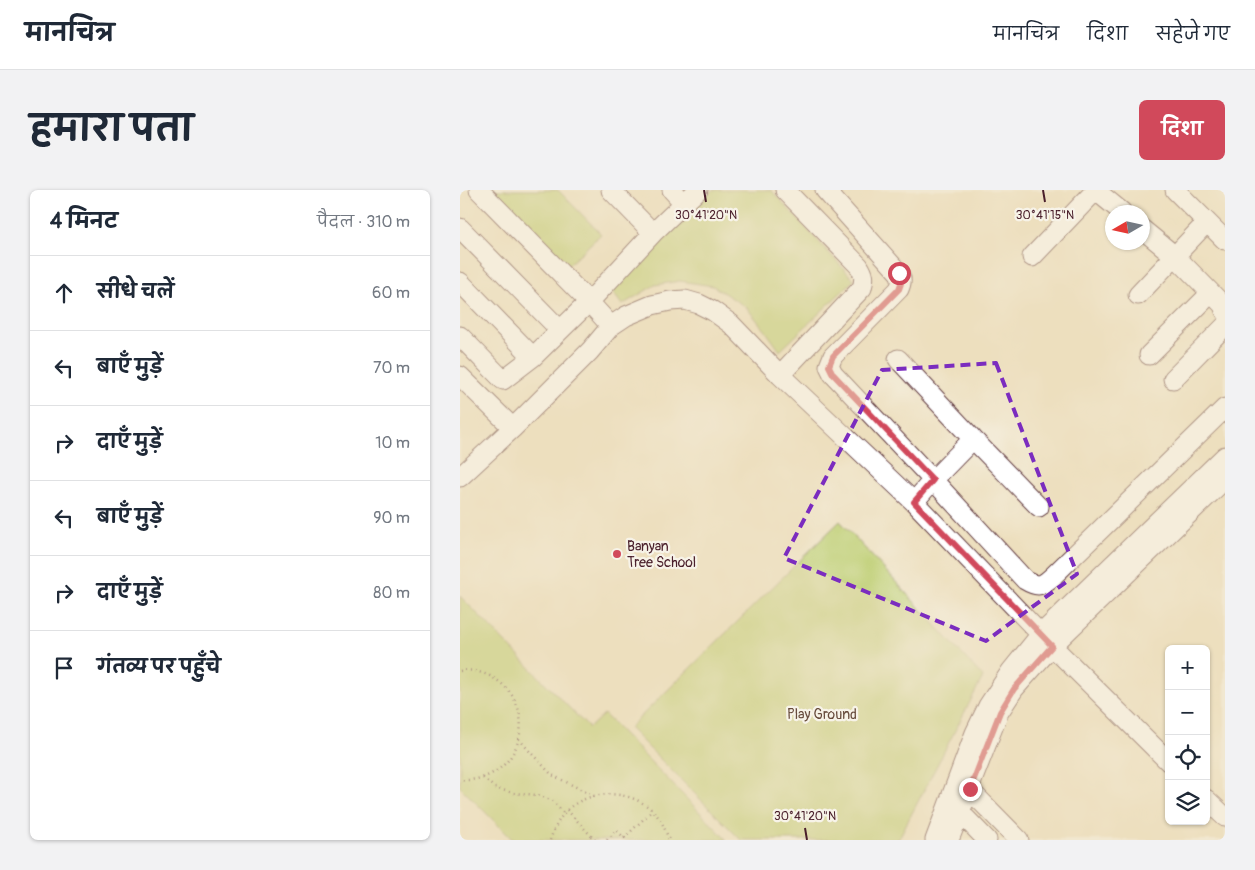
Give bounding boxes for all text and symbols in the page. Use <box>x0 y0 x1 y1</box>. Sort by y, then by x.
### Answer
text: मानचित्र <box>25 19 114 48</box>
text: मानचित्र <box>993 23 1059 46</box>
text: दिशा <box>1087 23 1128 46</box>
text: सहेजे गए <box>1156 23 1230 46</box>
button: दिशा <box>1139 100 1225 160</box>
text: हमारा पता <box>30 107 193 151</box>
north arrow <box>1105 205 1150 250</box>
text: 4 मिनट <box>50 208 118 235</box>
text: 30°41'20"N <box>675 208 737 223</box>
text: 30°41'15"N <box>1016 208 1074 223</box>
text: पैदल · 310 m <box>317 212 410 232</box>
route start <box>888 262 911 285</box>
icon: ahead <box>50 279 78 307</box>
text: सीधे चलें <box>97 280 174 304</box>
text: 60 m <box>372 283 410 303</box>
icon: left <box>50 354 78 382</box>
text: बाएँ मुड़ें <box>97 355 163 379</box>
text: 70 m <box>373 358 410 378</box>
icon: right <box>50 429 78 457</box>
text: दाएँ मुड़ें <box>97 430 162 454</box>
text: 10 m <box>375 433 410 453</box>
icon: left <box>50 504 78 532</box>
text: बाएँ मुड़ें <box>97 505 163 529</box>
text: 90 m <box>373 508 410 528</box>
place label: Banyan Tree School <box>627 538 696 571</box>
marker: Banyan Tree School <box>611 548 623 560</box>
icon: right <box>50 579 78 607</box>
text: दाएँ मुड़ें <box>97 580 162 604</box>
text: 80 m <box>373 583 410 603</box>
map controls <box>1165 645 1210 825</box>
button: + <box>1165 645 1210 690</box>
icon: arrive <box>50 654 78 682</box>
text: गंतव्य पर पहुँचे <box>97 655 221 679</box>
button: − <box>1165 690 1210 735</box>
park label: Play Ground <box>787 706 857 723</box>
button: locate <box>1165 735 1210 780</box>
route end <box>959 778 982 801</box>
button: layers <box>1165 780 1210 825</box>
text: 30°41'20"N <box>774 809 836 824</box>

